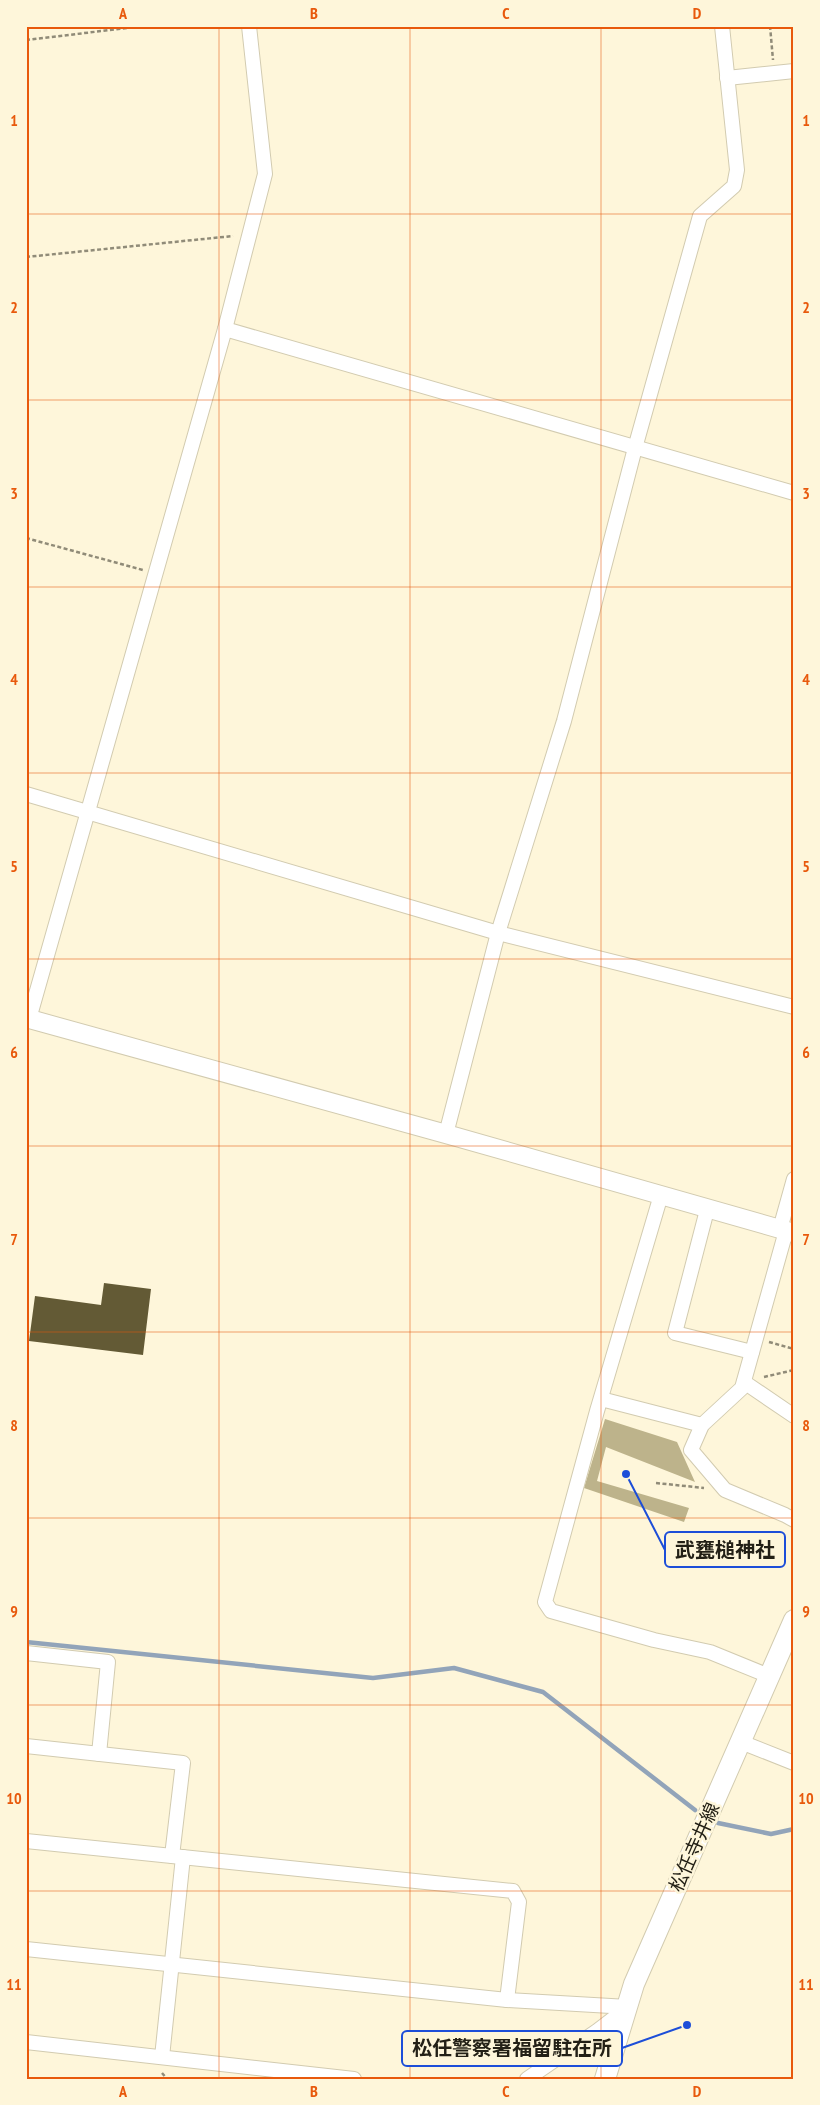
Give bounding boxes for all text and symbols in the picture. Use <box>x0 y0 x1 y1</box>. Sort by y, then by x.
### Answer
text: A <box>118 3 128 23</box>
text: B <box>310 3 318 23</box>
text: C <box>502 3 510 23</box>
text: D <box>693 3 702 23</box>
text: 1 <box>10 110 18 130</box>
text: 1 <box>802 110 810 130</box>
text: 2 <box>10 297 18 317</box>
text: 2 <box>802 297 810 317</box>
text: 3 <box>10 483 18 503</box>
text: 3 <box>802 483 810 503</box>
text: 4 <box>10 669 18 689</box>
text: 4 <box>802 669 810 689</box>
text: 5 <box>10 856 18 876</box>
text: 5 <box>802 856 810 876</box>
text: 6 <box>10 1042 18 1062</box>
text: 6 <box>802 1042 810 1062</box>
text: 7 <box>10 1229 18 1249</box>
text: 7 <box>802 1229 810 1249</box>
text: 8 <box>10 1415 18 1435</box>
text: 8 <box>802 1415 810 1435</box>
callout: 武甕槌神社 <box>665 1532 785 1567</box>
text: 武甕槌神社 <box>675 1537 775 1563</box>
text: 9 <box>10 1601 18 1621</box>
text: 9 <box>802 1601 810 1621</box>
text: 10 <box>6 1788 22 1808</box>
text: 10 <box>798 1788 814 1808</box>
street label: 松任寺井線 <box>664 1799 724 1895</box>
text: 11 <box>6 1974 22 1994</box>
text: 11 <box>798 1974 814 1994</box>
callout: 松任警察署福留駐在所 <box>402 2031 622 2066</box>
text: 松任警察署福留駐在所 <box>412 2035 612 2061</box>
text: A <box>118 2081 128 2101</box>
text: B <box>310 2081 318 2101</box>
text: C <box>502 2081 510 2101</box>
text: D <box>693 2081 702 2101</box>

